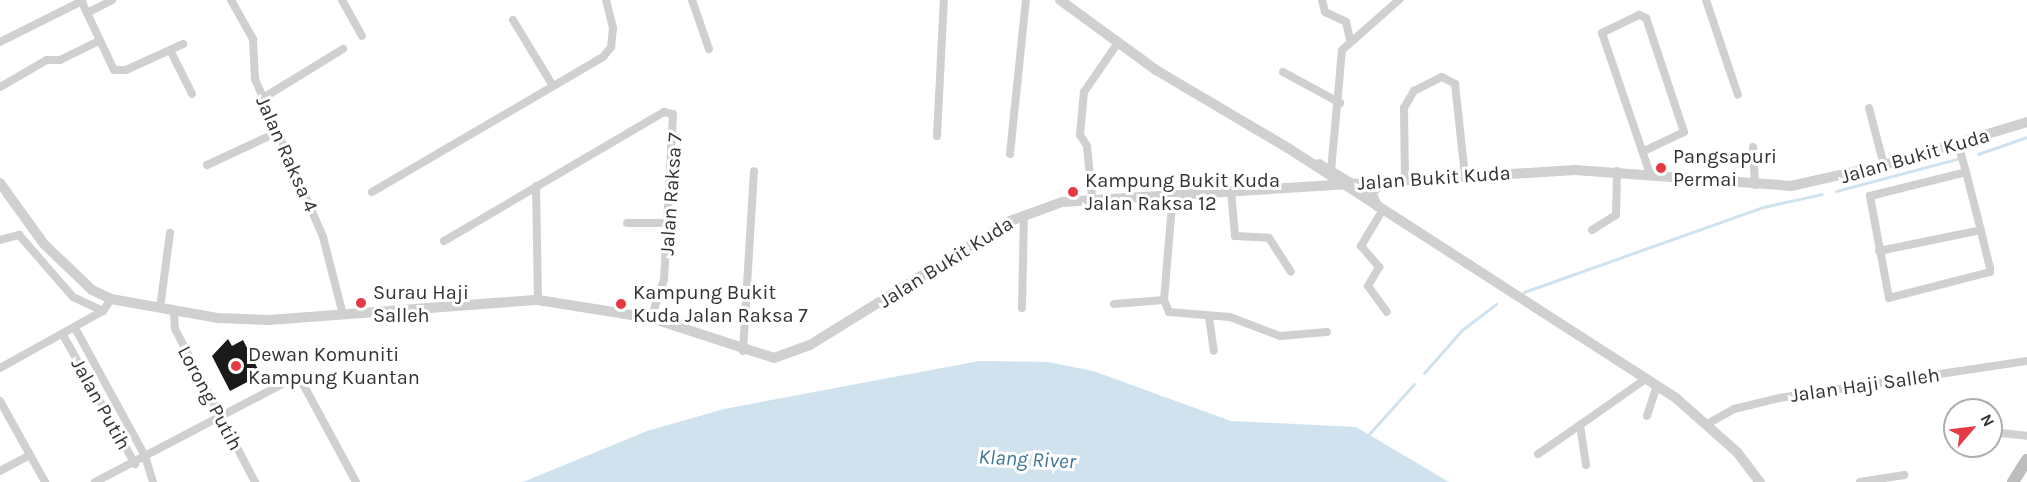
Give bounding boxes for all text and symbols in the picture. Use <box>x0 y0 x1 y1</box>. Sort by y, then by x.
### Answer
street label: Jalan Raksa 4 <box>251 92 323 216</box>
street label: Jalan Bukit Kuda <box>1838 123 1992 189</box>
street label: Jalan Raksa 7 <box>655 132 687 256</box>
place label: Pangsapuri Permai <box>1673 144 1777 191</box>
street label: Jalan Bukit Kuda <box>1357 161 1511 195</box>
marker: Pangsapuri Permai <box>1654 161 1668 175</box>
place label: Kampung Bukit Kuda Jalan Raksa 12 <box>1085 168 1280 215</box>
marker: Kampung Bukit Kuda Jalan Raksa 12 <box>1066 185 1080 199</box>
street label: Jalan Bukit Kuda <box>874 211 1018 313</box>
place label: Surau Haji Salleh <box>373 280 469 327</box>
place label: Kampung Bukit Kuda Jalan Raksa 7 <box>633 280 808 327</box>
marker: Surau Haji Salleh <box>354 296 368 310</box>
marker: Kampung Bukit Kuda Jalan Raksa 7 <box>614 297 628 311</box>
street label: Lorong Putih <box>172 341 248 455</box>
place label: Dewan Komuniti Kampung Kuantan <box>248 342 420 389</box>
street label: Jalan Putih <box>66 354 136 454</box>
marker: Dewan Komuniti Kampung Kuantan <box>229 359 243 373</box>
street label: Jalan Haji Salleh <box>1789 363 1941 407</box>
north arrow <box>1943 398 2003 458</box>
text: N <box>1976 411 1999 430</box>
water label: Klang River <box>978 444 1076 474</box>

